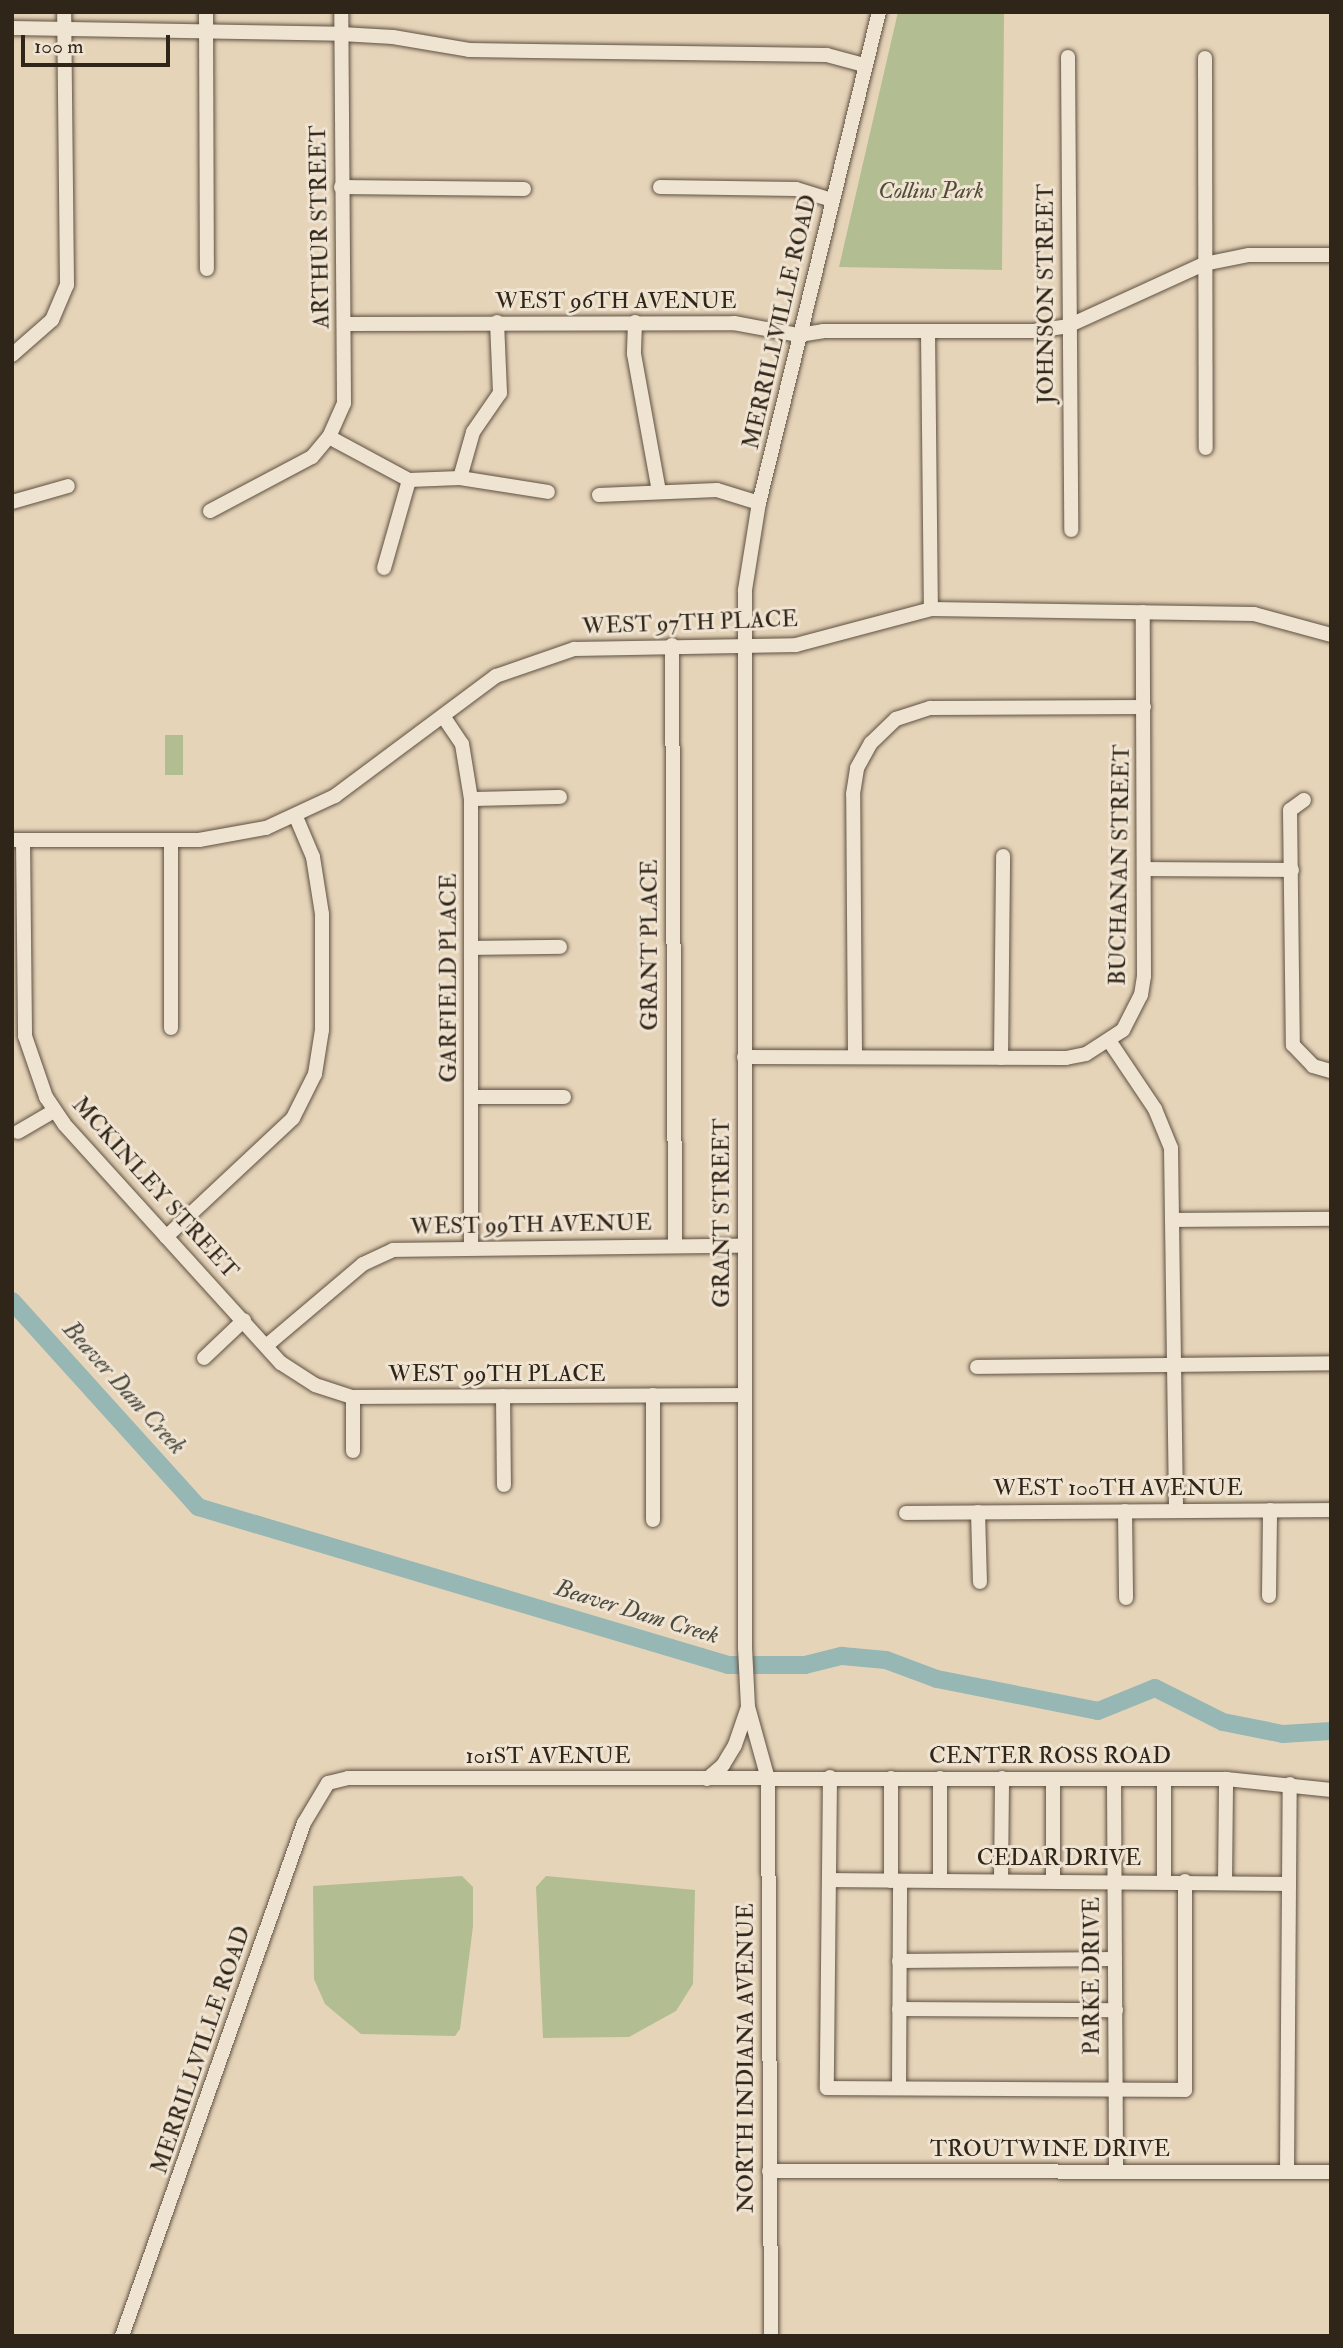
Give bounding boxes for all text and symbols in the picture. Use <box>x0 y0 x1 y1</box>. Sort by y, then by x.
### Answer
scale bar <box>24 21 173 65</box>
text: 100 m <box>34 33 84 60</box>
street label: ARTHUR STREET <box>304 125 336 329</box>
park label: Collins Park <box>878 177 984 205</box>
street label: JOHNSON STREET <box>1032 184 1060 404</box>
street label: MERRILLVILLE ROAD <box>737 192 823 452</box>
street label: WEST 96TH AVENUE <box>495 287 737 315</box>
street label: WEST 97TH PLACE <box>582 605 798 641</box>
street label: BUCHANAN STREET <box>1104 744 1136 986</box>
street label: GRANT PLACE <box>636 859 664 1031</box>
street label: GARFIELD PLACE <box>435 873 463 1083</box>
street label: MCKINLEY STREET <box>66 1091 244 1285</box>
street label: GRANT STREET <box>708 1118 736 1308</box>
street label: WEST 99TH AVENUE <box>410 1209 652 1241</box>
water label: Beaver Dam Creek <box>57 1315 191 1461</box>
street label: WEST 99TH PLACE <box>388 1360 606 1388</box>
street label: WEST 100TH AVENUE <box>993 1474 1243 1502</box>
water label: Beaver Dam Creek <box>552 1573 722 1651</box>
street label: 101ST AVENUE <box>465 1742 631 1770</box>
street label: CENTER ROSS ROAD <box>929 1742 1171 1770</box>
street label: CEDAR DRIVE <box>977 1844 1141 1872</box>
street label: PARKE DRIVE <box>1078 1897 1106 2055</box>
street label: NORTH INDIANA AVENUE <box>732 1903 760 2213</box>
street label: MERRILLVILLE ROAD <box>146 1922 256 2178</box>
street label: TROUTWINE DRIVE <box>930 2135 1170 2163</box>

